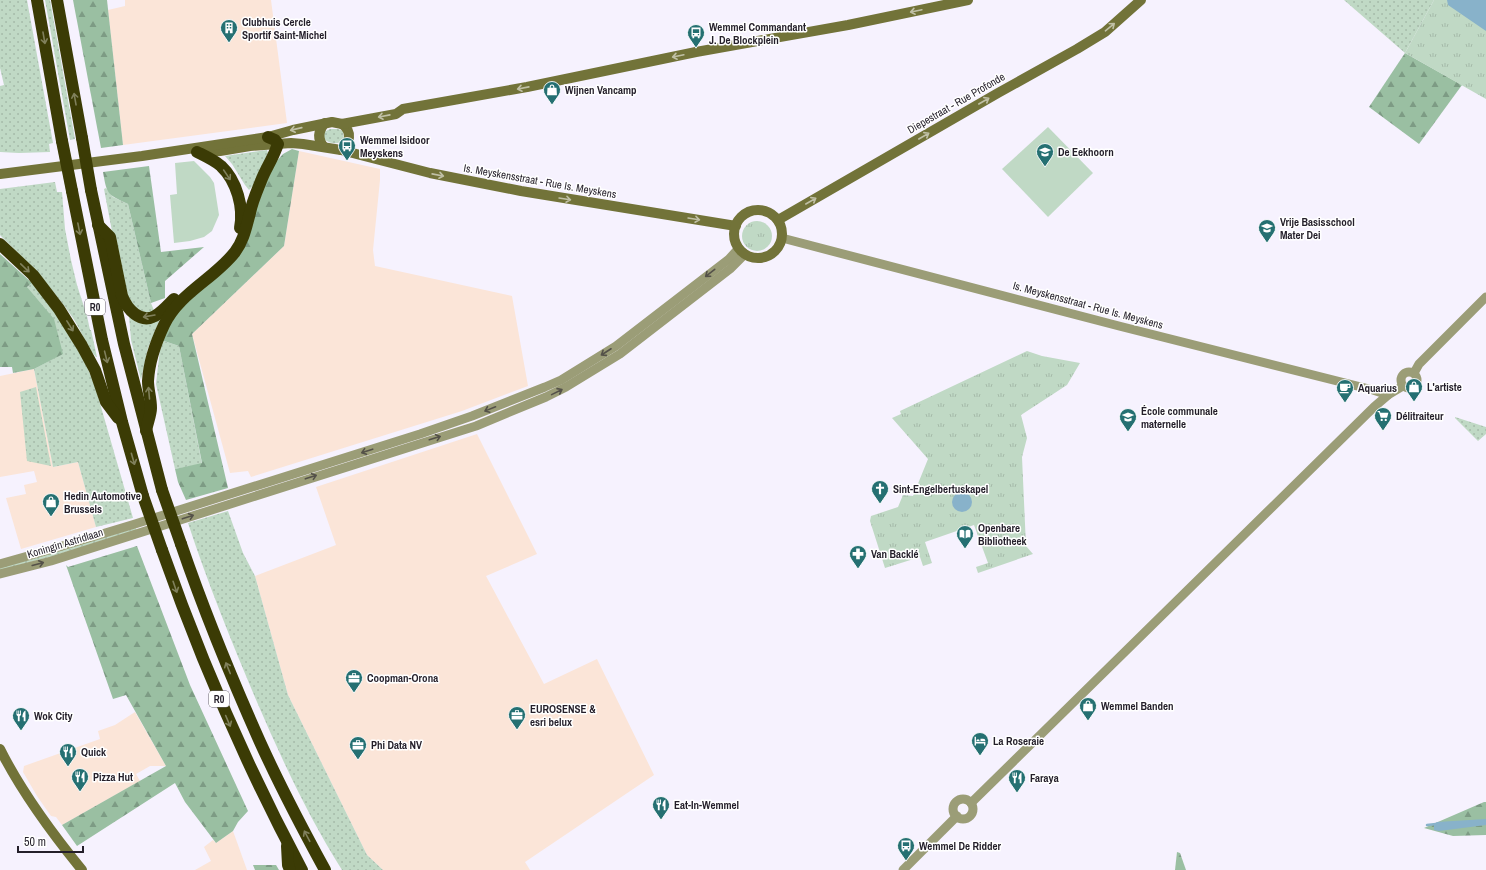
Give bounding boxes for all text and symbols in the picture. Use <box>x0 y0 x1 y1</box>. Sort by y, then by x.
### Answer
one-way arrow <box>909 7 922 15</box>
place label: Clubhuis Cercle Sportif Saint-Michel <box>242 15 327 42</box>
building icon: Clubhuis Cercle Sportif Saint-Michel <box>219 18 239 43</box>
place label: Wemmel Commandant J. De Blockplein <box>709 20 806 47</box>
bus stop icon: Wemmel Commandant J. De Blockplein <box>686 23 706 48</box>
one-way arrow <box>1104 23 1115 32</box>
one-way arrow <box>40 31 48 44</box>
one-way arrow <box>672 52 685 60</box>
street label: Diepestraat - Rue Profonde <box>905 69 1007 137</box>
shop icon: Wijnen Vancamp <box>542 80 562 105</box>
place label: Wijnen Vancamp <box>565 83 637 97</box>
one-way arrow <box>517 84 530 92</box>
one-way arrow <box>71 93 79 106</box>
one-way arrow <box>978 97 990 105</box>
one-way arrow <box>377 113 390 121</box>
one-way arrow <box>290 126 303 134</box>
one-way arrow <box>918 131 930 139</box>
place label: Wemmel Isidoor Meyskens <box>360 133 430 160</box>
bus stop icon: Wemmel Isidoor Meyskens <box>337 136 357 161</box>
school or university icon: De Eekhoorn <box>1035 142 1055 167</box>
place label: De Eekhoorn <box>1058 145 1114 159</box>
street label: Is. Meyskensstraat - Rue Is. Meyskens <box>463 161 618 201</box>
one-way arrow <box>223 169 232 180</box>
one-way arrow <box>431 171 444 179</box>
one-way arrow <box>559 196 572 204</box>
one-way arrow <box>805 196 817 204</box>
one-way arrow <box>687 215 700 223</box>
place label: Vrije Basisschool Mater Dei <box>1280 215 1355 242</box>
school or university icon: Vrije Basisschool Mater Dei <box>1257 218 1277 243</box>
one-way arrow <box>76 223 84 236</box>
one-way arrow <box>20 263 30 273</box>
one-way arrow <box>704 269 715 278</box>
street label: Is. Meyskensstraat - Rue Is. Meyskens <box>1011 278 1165 332</box>
road number: R0 <box>85 299 105 315</box>
one-way arrow <box>143 312 156 320</box>
one-way arrow <box>66 320 74 331</box>
one-way arrow <box>601 348 612 356</box>
one-way arrow <box>103 350 110 363</box>
shop icon: L'artiste <box>1404 377 1424 402</box>
cafe icon: Aquarius <box>1335 378 1355 403</box>
place label: L'artiste <box>1427 380 1462 394</box>
place label: Aquarius <box>1358 381 1397 395</box>
one-way arrow <box>145 387 153 400</box>
one-way arrow <box>550 388 562 395</box>
place label: École communale maternelle <box>1141 404 1218 431</box>
one-way arrow <box>485 406 497 413</box>
supermarket icon: Délitraiteur <box>1373 406 1393 431</box>
school or university icon: École communale maternelle <box>1118 407 1138 432</box>
place label: Délitraiteur <box>1396 409 1444 423</box>
one-way arrow <box>428 434 441 441</box>
one-way arrow <box>361 448 374 455</box>
one-way arrow <box>130 452 137 465</box>
one-way arrow <box>305 473 318 480</box>
church icon: Sint-Engelbertuskapel <box>870 479 890 504</box>
place label: Sint-Engelbertuskapel <box>893 482 988 496</box>
place label: Hedin Automotive Brussels <box>64 489 141 516</box>
shop icon: Hedin Automotive Brussels <box>41 492 61 517</box>
one-way arrow <box>181 513 193 521</box>
place label: Openbare Bibliotheek <box>978 521 1028 548</box>
library icon: Openbare Bibliotheek <box>955 524 975 549</box>
street label: Koningin Astridlaan <box>25 525 105 561</box>
pharmacy icon: Van Backlé <box>848 544 868 569</box>
place label: Van Backlé <box>871 547 919 561</box>
one-way arrow <box>31 560 44 567</box>
one-way arrow <box>171 581 179 593</box>
one-way arrow <box>224 663 232 675</box>
office icon: Coopman-Orona <box>344 668 364 693</box>
place label: Coopman-Orona <box>367 671 438 685</box>
road number: R0 <box>209 691 229 707</box>
shop icon: Wemmel Banden <box>1078 696 1098 721</box>
place label: Wemmel Banden <box>1101 699 1174 713</box>
place label: EUROSENSE & esri belux <box>530 702 596 729</box>
office icon: EUROSENSE & esri belux <box>507 705 527 730</box>
restaurant icon: Wok City <box>11 706 31 731</box>
place label: Wok City <box>34 709 72 723</box>
one-way arrow <box>225 714 233 726</box>
hotel icon: La Roseraie <box>970 731 990 756</box>
place label: La Roseraie <box>993 734 1044 748</box>
office icon: Phi Data NV <box>348 735 368 760</box>
place label: Phi Data NV <box>371 738 423 752</box>
restaurant icon: Quick <box>58 742 78 767</box>
place label: Quick <box>81 745 107 759</box>
restaurant icon: Pizza Hut <box>70 767 90 792</box>
restaurant icon: Faraya <box>1007 768 1027 793</box>
place label: Pizza Hut <box>93 770 133 784</box>
place label: Faraya <box>1030 771 1059 785</box>
restaurant icon: Eat-In-Wemmel <box>651 795 671 820</box>
place label: Eat-In-Wemmel <box>674 798 739 812</box>
scale bar <box>18 828 83 854</box>
one-way arrow <box>302 830 310 842</box>
text: 50 m <box>24 834 46 850</box>
bus stop icon: Wemmel De Ridder <box>896 836 916 861</box>
place label: Wemmel De Ridder <box>919 839 1002 853</box>

